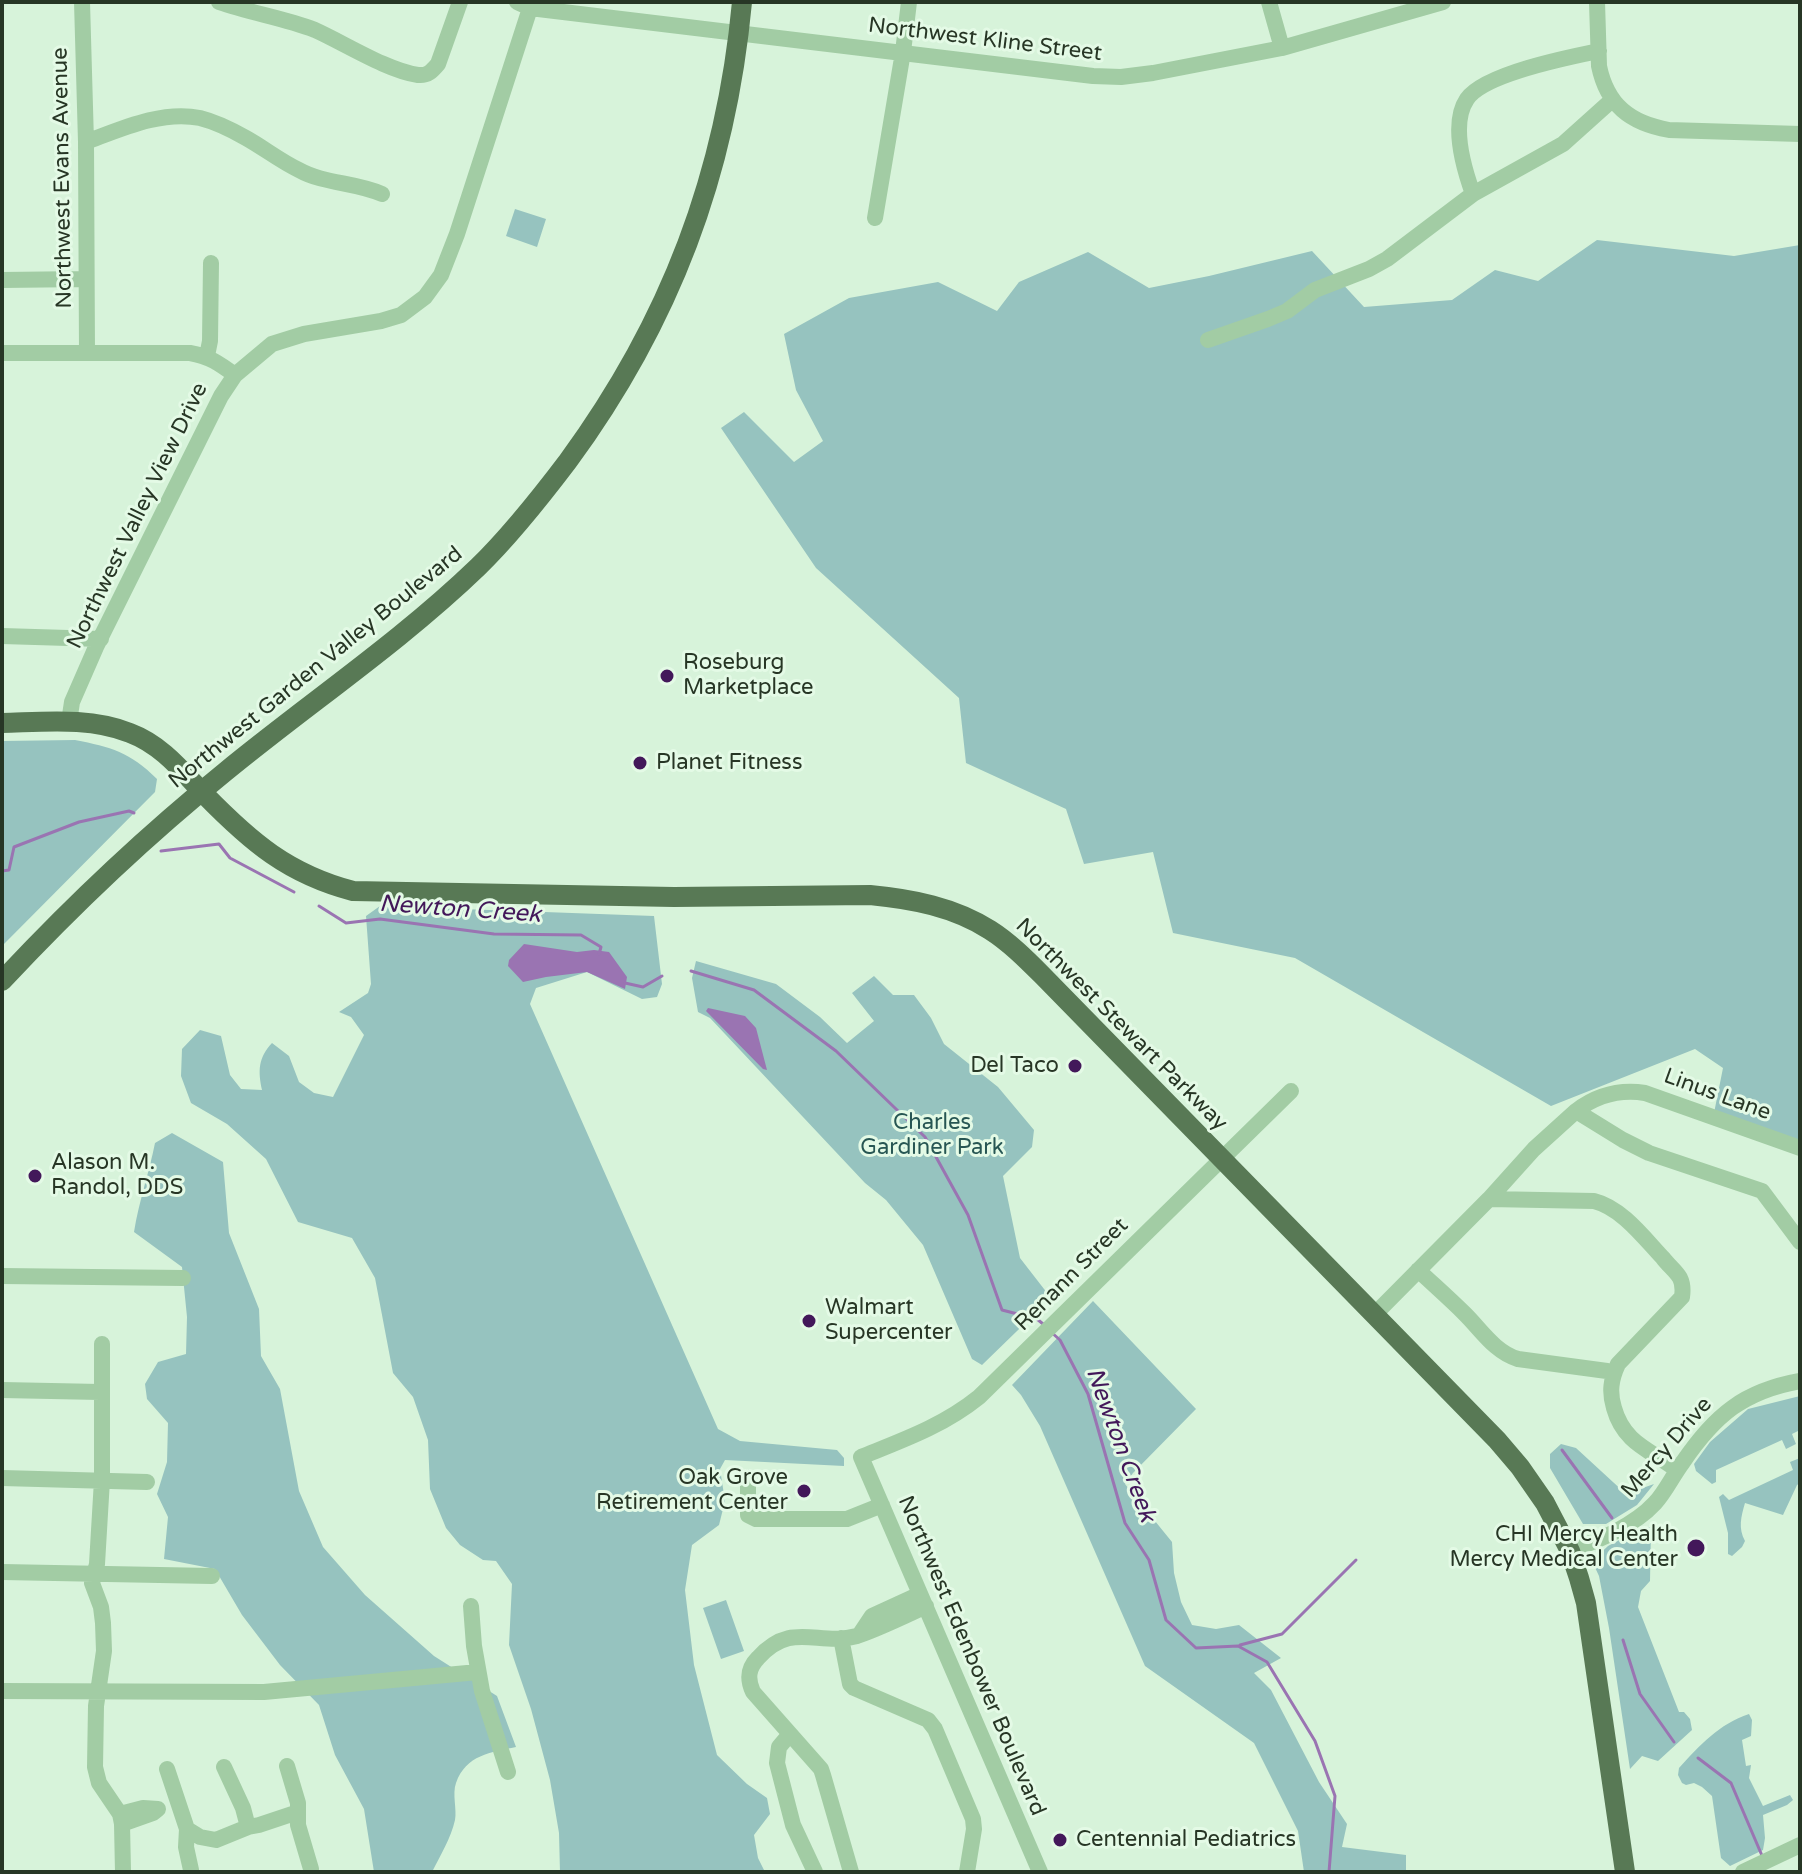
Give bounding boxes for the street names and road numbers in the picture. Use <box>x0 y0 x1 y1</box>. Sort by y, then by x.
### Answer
street label: Northwest Kline Street <box>867 13 1103 67</box>
street label: Northwest Evans Avenue <box>48 47 78 309</box>
street label: Northwest Valley View Drive <box>62 379 214 653</box>
street label: Northwest Garden Valley Boulevard <box>164 541 468 795</box>
street label: Northwest Stewart Parkway <box>1009 913 1233 1137</box>
street label: Linus Lane <box>1660 1063 1774 1127</box>
street label: Renann Street <box>1010 1213 1134 1337</box>
street label: Mercy Drive <box>1616 1392 1718 1504</box>
street label: Northwest Edenbower Boulevard <box>891 1492 1051 1820</box>

